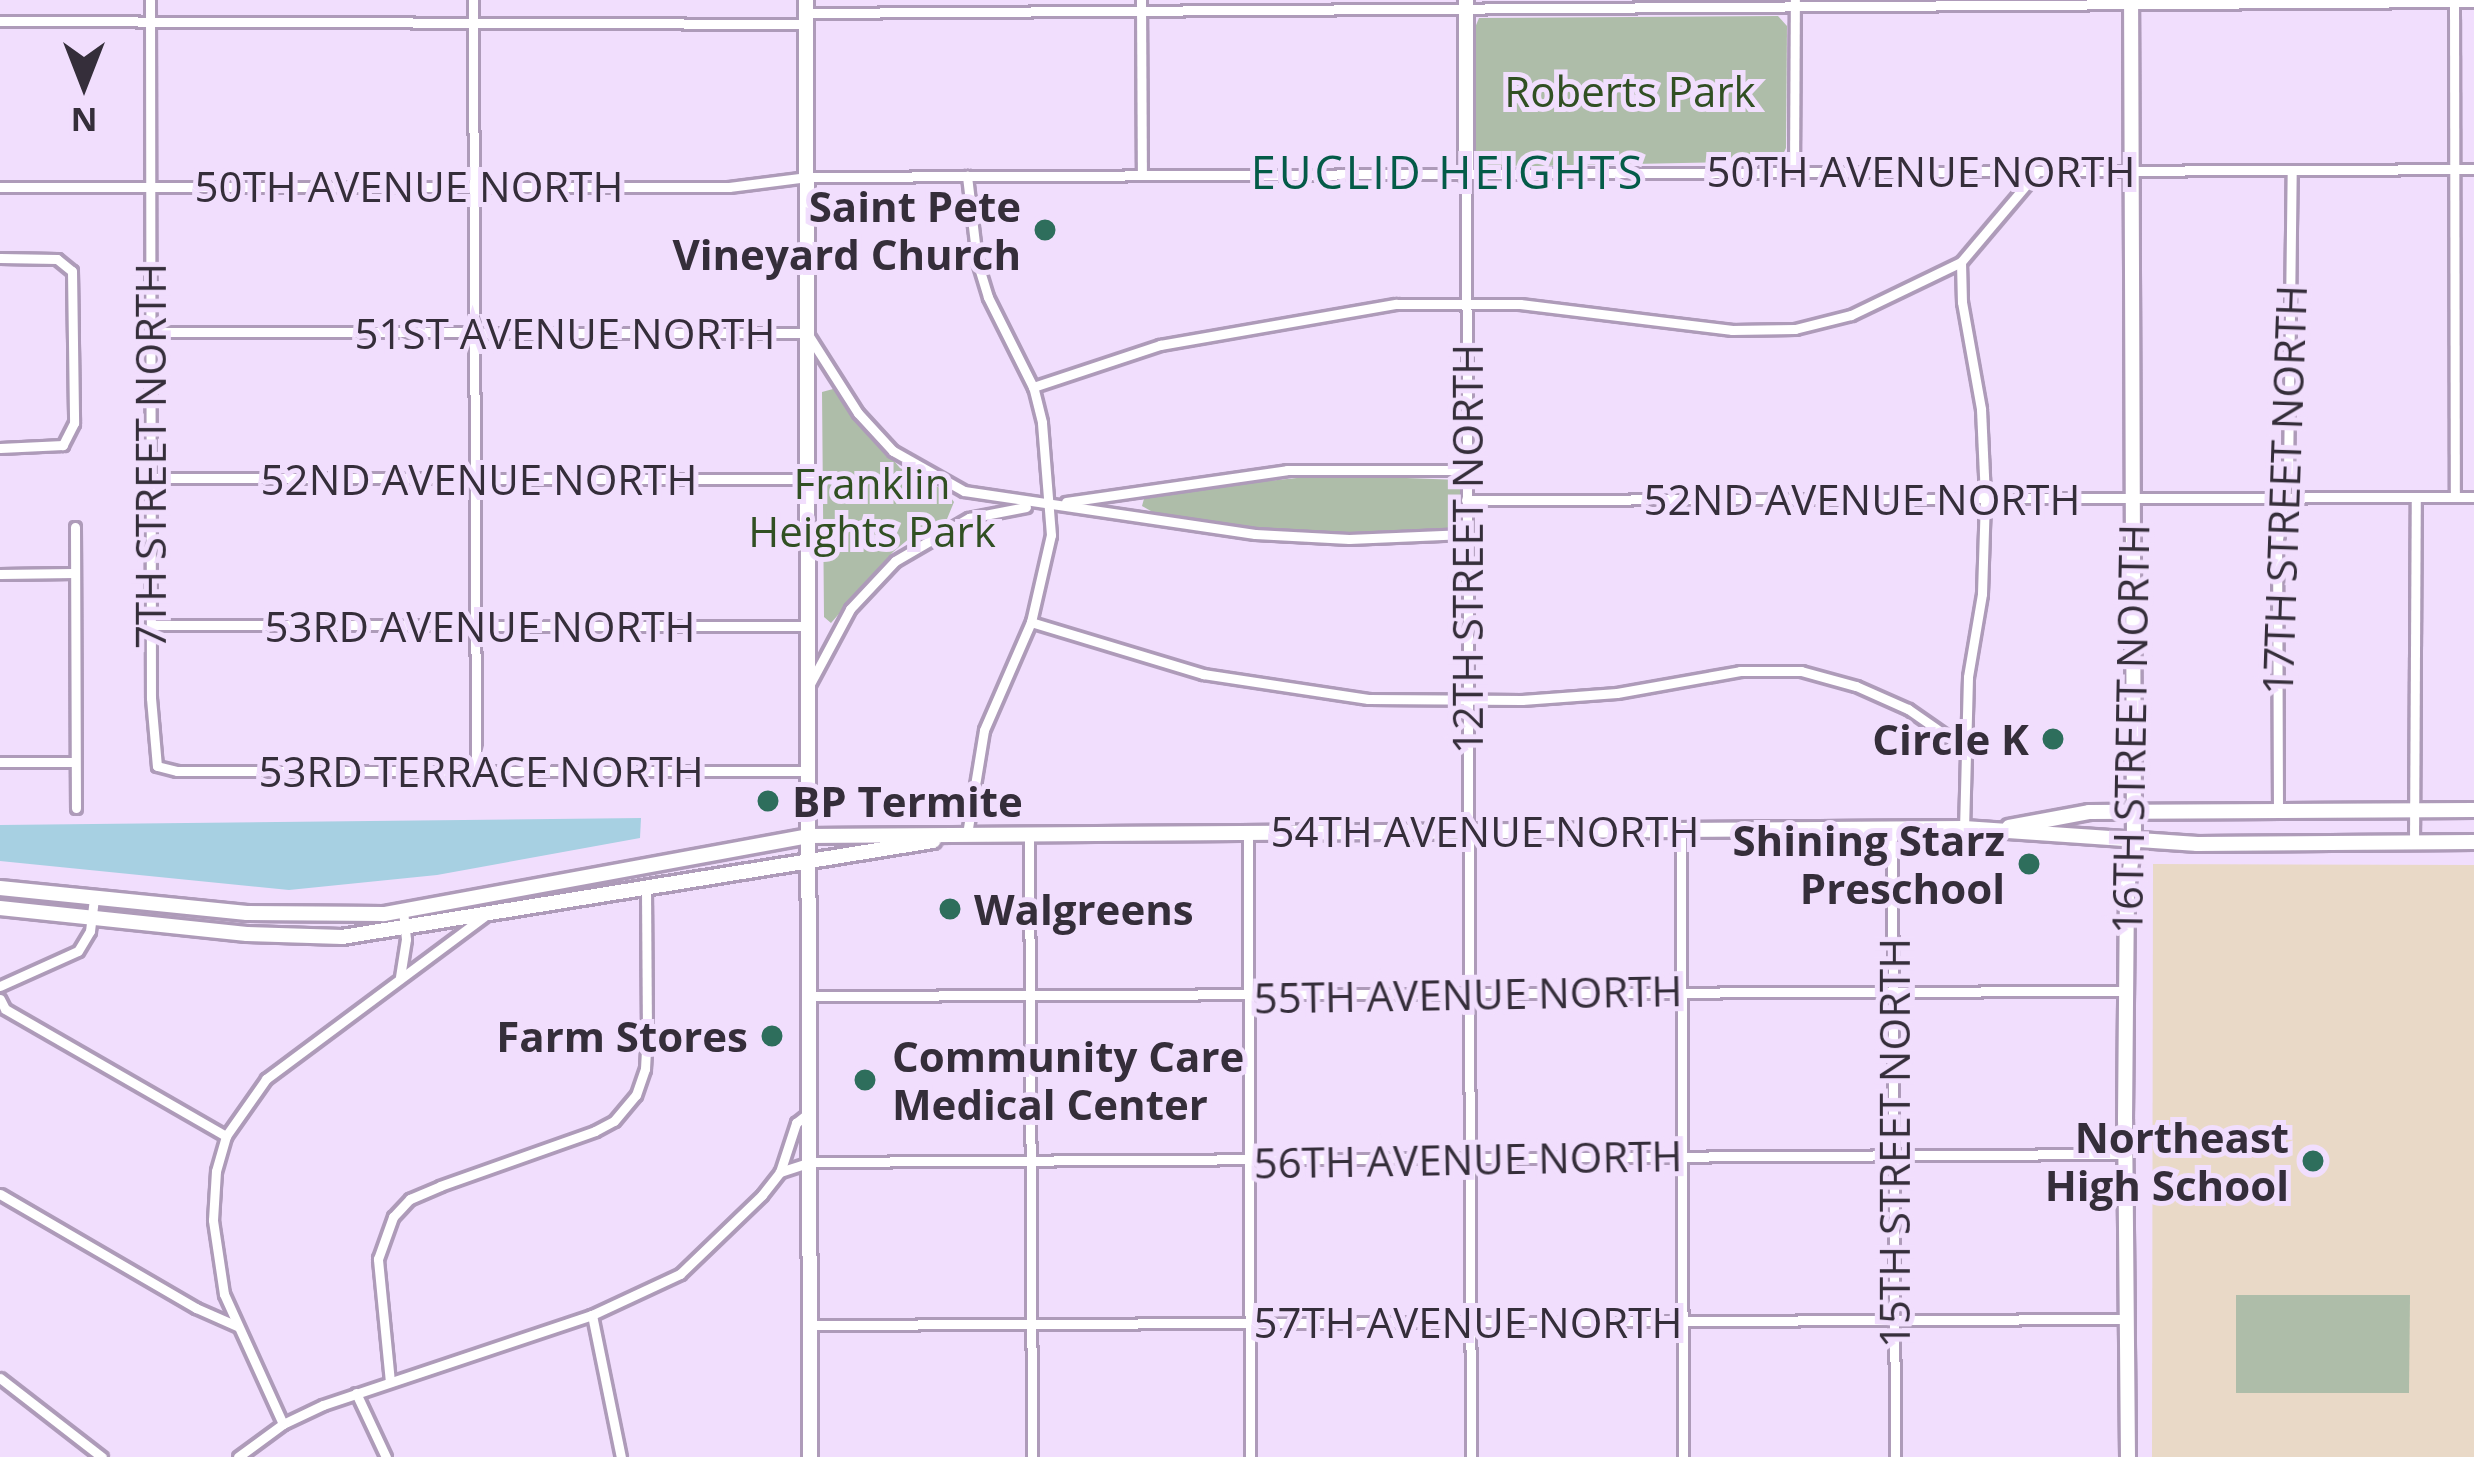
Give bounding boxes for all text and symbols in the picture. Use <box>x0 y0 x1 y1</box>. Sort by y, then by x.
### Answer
north arrow <box>24 24 144 144</box>
park label: Roberts Park <box>1504 66 1756 116</box>
text: N <box>71 98 97 143</box>
district label: EUCLID HEIGHTS <box>1251 145 1645 199</box>
street label: 50TH AVENUE NORTH <box>1707 146 2135 196</box>
street label: 50TH AVENUE NORTH <box>195 161 623 211</box>
place label: Saint Pete Vineyard Church <box>672 181 1021 280</box>
marker: Saint Pete Vineyard Church <box>1032 217 1058 243</box>
street label: 7TH STREET NORTH <box>125 263 175 649</box>
street label: 17TH STREET NORTH <box>2252 284 2316 696</box>
street label: 51ST AVENUE NORTH <box>355 308 775 358</box>
street label: 12TH STREET NORTH <box>1442 344 1492 754</box>
street label: 52ND AVENUE NORTH <box>261 454 697 504</box>
park label: Franklin Heights Park <box>748 458 996 556</box>
street label: 52ND AVENUE NORTH <box>1644 474 2080 524</box>
street label: 16TH STREET NORTH <box>2101 524 2159 934</box>
street label: 53RD AVENUE NORTH <box>264 601 696 651</box>
place label: Circle K <box>1872 714 2029 764</box>
marker: Circle K <box>2040 726 2066 752</box>
street label: 53RD TERRACE NORTH <box>258 746 704 796</box>
place label: BP Termite <box>792 776 1023 826</box>
marker: BP Termite <box>755 788 781 814</box>
street label: 54TH AVENUE NORTH <box>1271 806 1699 856</box>
place label: Shining Starz Preschool <box>1732 815 2005 914</box>
marker: Shining Starz Preschool <box>2016 851 2042 877</box>
place label: Walgreens <box>974 884 1194 934</box>
marker: Walgreens <box>937 896 963 922</box>
street label: 15TH STREET NORTH <box>1869 938 1919 1348</box>
street label: 55TH AVENUE NORTH <box>1253 965 1683 1023</box>
place label: Farm Stores <box>496 1011 748 1061</box>
marker: Farm Stores <box>759 1023 785 1049</box>
place label: Community Care Medical Center <box>892 1031 1244 1130</box>
marker: Community Care Medical Center <box>849 1064 881 1096</box>
place label: Northeast High School <box>2045 1112 2289 1210</box>
street label: 56TH AVENUE NORTH <box>1253 1130 1683 1188</box>
marker: Northeast High School <box>2300 1148 2326 1174</box>
street label: 57TH AVENUE NORTH <box>1254 1297 1682 1347</box>

